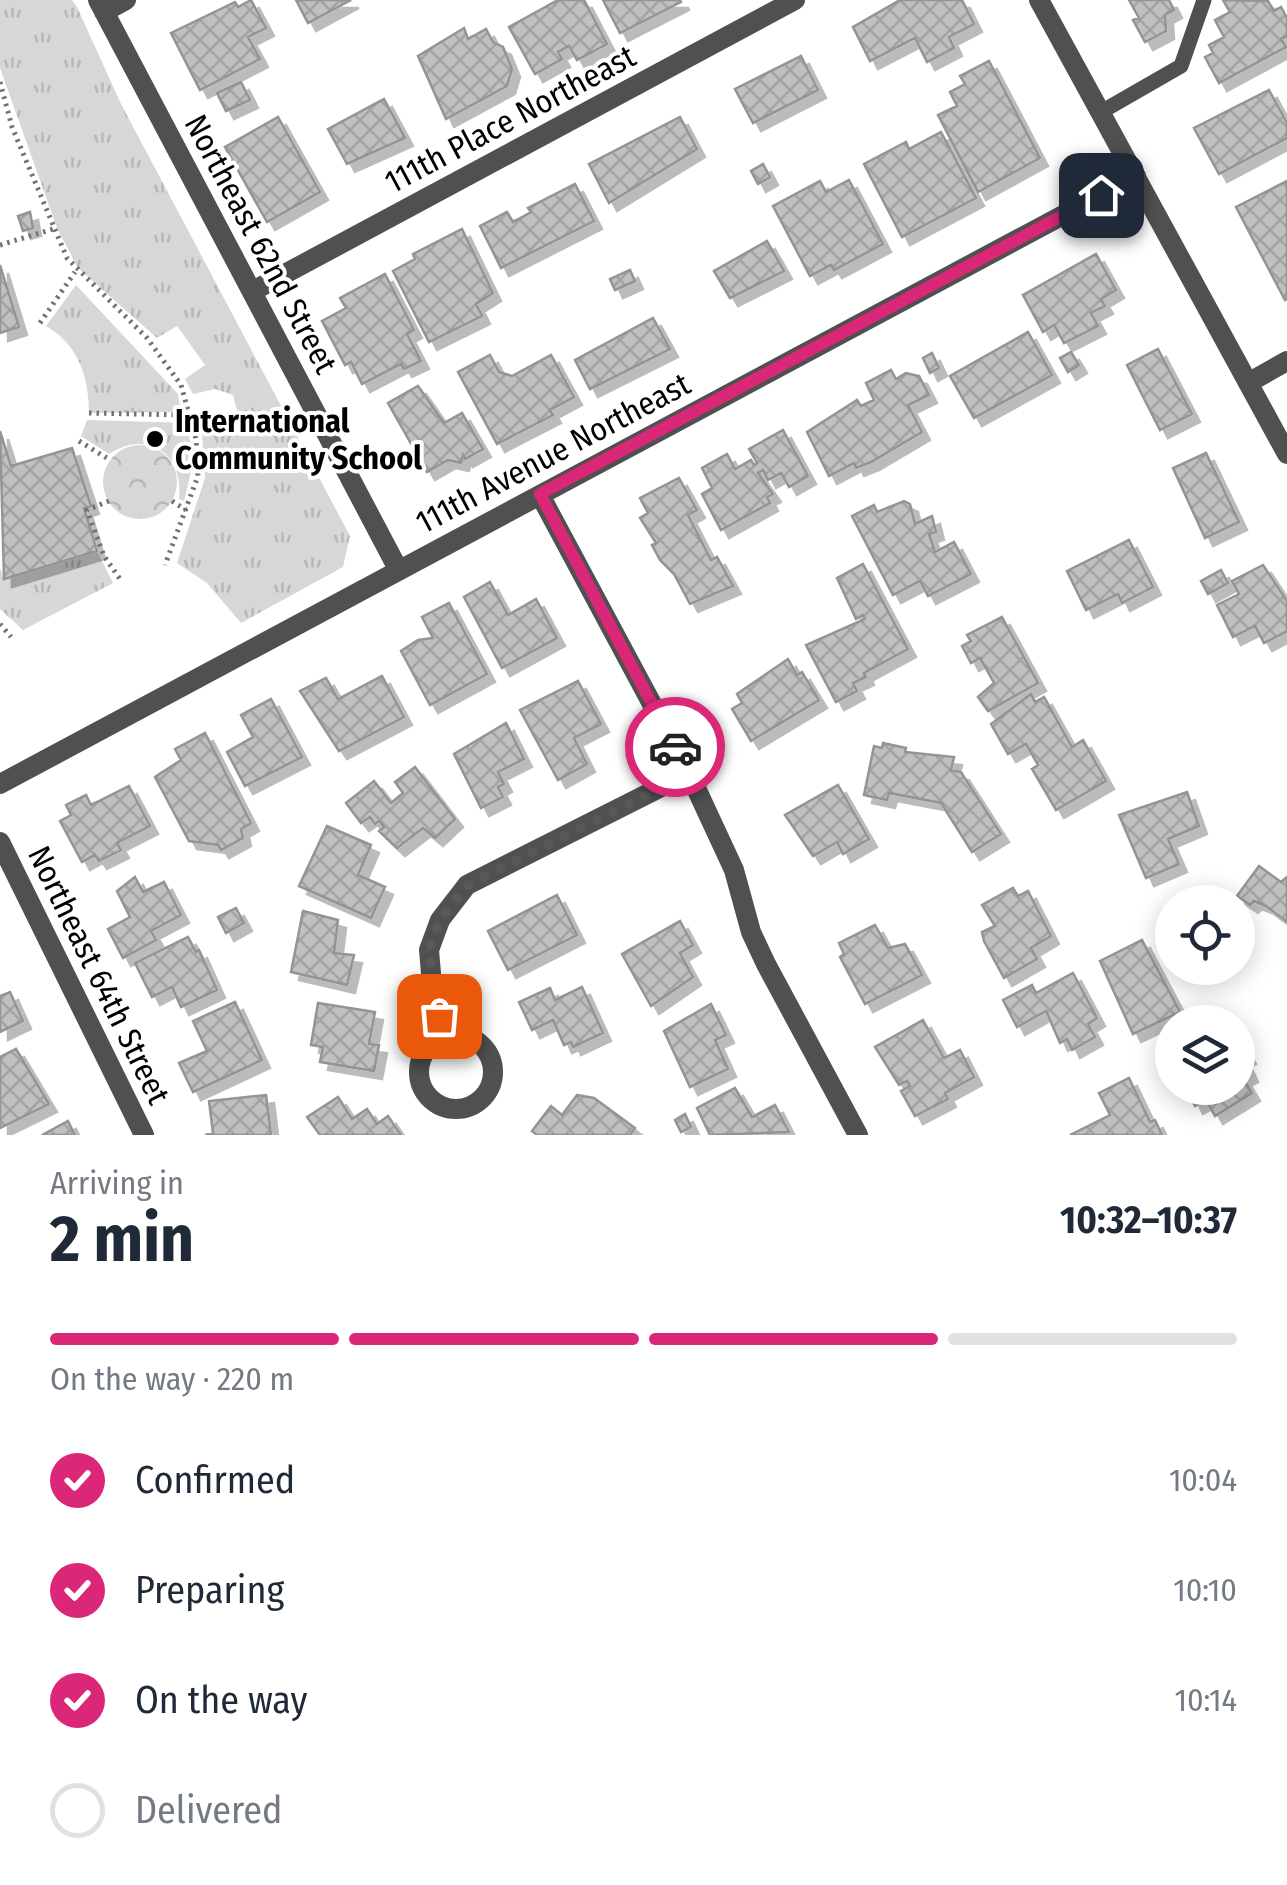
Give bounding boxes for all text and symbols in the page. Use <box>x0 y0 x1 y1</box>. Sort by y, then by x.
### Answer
street label: 111th Place Northeast <box>378 37 642 201</box>
street label: Northeast 62nd Street <box>177 108 345 380</box>
pin <box>1059 153 1144 238</box>
icon: home <box>1074 168 1129 223</box>
street label: 111th Avenue Northeast <box>409 364 697 541</box>
place label: International Community School <box>175 402 422 477</box>
marker: International Community School <box>144 428 166 450</box>
courier <box>625 697 725 797</box>
icon: car <box>648 720 703 775</box>
street label: Northeast 64th Street <box>20 840 178 1111</box>
map controls <box>1155 885 1255 1105</box>
button: locate <box>1155 885 1255 985</box>
pin <box>397 974 482 1059</box>
icon: bag <box>412 989 467 1044</box>
button: layers <box>1155 1005 1255 1105</box>
text: Arriving in <box>50 1164 184 1202</box>
text: 10:32–10:37 <box>1060 1197 1237 1243</box>
text: 2 min <box>50 1200 194 1278</box>
text: On the way · 220 m <box>50 1360 294 1398</box>
icon: check <box>50 1453 105 1508</box>
text: Confirmed <box>135 1457 295 1503</box>
text: 10:04 <box>1169 1461 1237 1499</box>
icon: check <box>50 1563 105 1618</box>
text: Preparing <box>135 1567 284 1613</box>
text: 10:10 <box>1173 1571 1237 1609</box>
icon: check <box>50 1673 105 1728</box>
text: On the way <box>135 1677 307 1723</box>
text: 10:14 <box>1174 1681 1237 1719</box>
text: Delivered <box>135 1787 282 1833</box>

